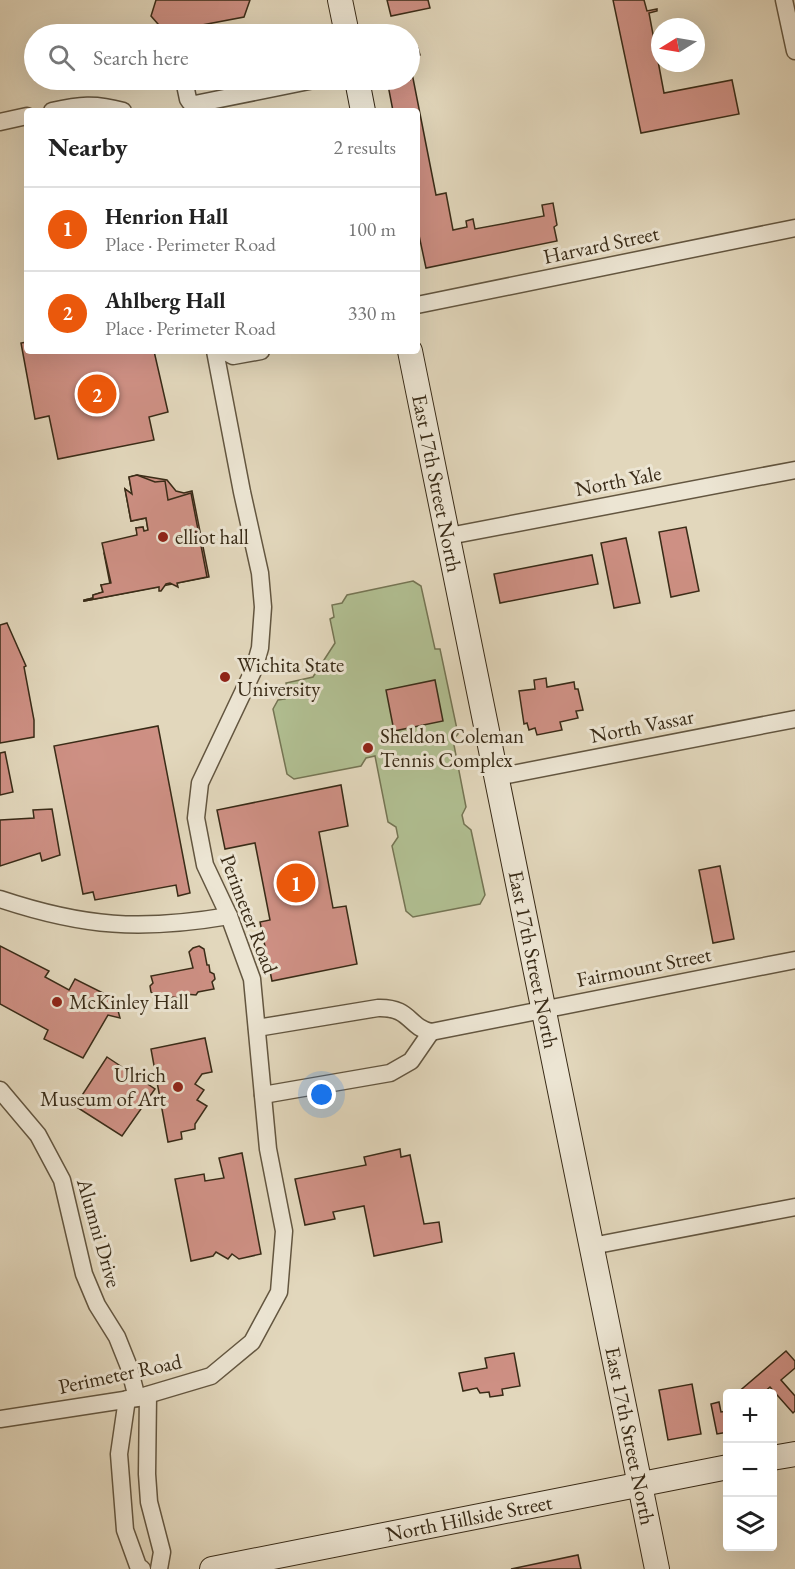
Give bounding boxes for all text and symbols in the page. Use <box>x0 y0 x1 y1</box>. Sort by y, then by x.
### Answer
north arrow <box>651 18 705 72</box>
search box <box>24 24 420 90</box>
icon: search <box>45 41 78 74</box>
text: Search here <box>93 43 188 72</box>
text: Nearby <box>48 130 128 164</box>
text: 2 results <box>333 134 396 160</box>
text: Henrion Hall <box>105 202 228 231</box>
text: 1 <box>62 216 73 242</box>
text: 100 m <box>348 216 396 242</box>
street label: Harvard Street <box>541 219 662 270</box>
text: Place · Perimeter Road <box>105 231 276 257</box>
text: Ahlberg Hall <box>105 286 226 315</box>
text: 2 <box>62 300 73 326</box>
text: 330 m <box>348 300 396 326</box>
text: Place · Perimeter Road <box>105 315 276 341</box>
pin: 2 <box>78 372 116 416</box>
street label: East 17th Street North <box>406 392 469 575</box>
street label: North Yale <box>572 459 663 502</box>
place label: elliot hall <box>175 523 249 550</box>
marker: elliot hall <box>156 530 170 544</box>
place label: Wichita State University <box>237 651 344 702</box>
marker: Wichita State University <box>218 670 232 684</box>
street label: North Vassar <box>588 702 696 749</box>
place label: Sheldon Coleman Tennis Complex <box>380 722 524 773</box>
marker: Sheldon Coleman Tennis Complex <box>361 741 375 755</box>
street label: Perimeter Road <box>214 850 285 978</box>
pin: 1 <box>276 860 316 906</box>
street label: East 17th Street North <box>503 868 565 1051</box>
street label: Fairmount Street <box>574 940 714 993</box>
place label: McKinley Hall <box>69 988 189 1015</box>
marker: McKinley Hall <box>50 995 64 1009</box>
place label: Ulrich Museum of Art <box>40 1061 166 1112</box>
marker: Ulrich Museum of Art <box>171 1080 185 1094</box>
your location <box>307 1080 336 1109</box>
street label: Alumni Drive <box>71 1174 128 1291</box>
street label: East 17th Street North <box>599 1344 662 1527</box>
street label: Perimeter Road <box>56 1347 184 1400</box>
map controls <box>723 1389 777 1551</box>
button: + <box>723 1389 777 1443</box>
button: − <box>723 1443 777 1497</box>
street label: North Hillside Street <box>383 1488 555 1547</box>
button: layers <box>723 1497 777 1551</box>

